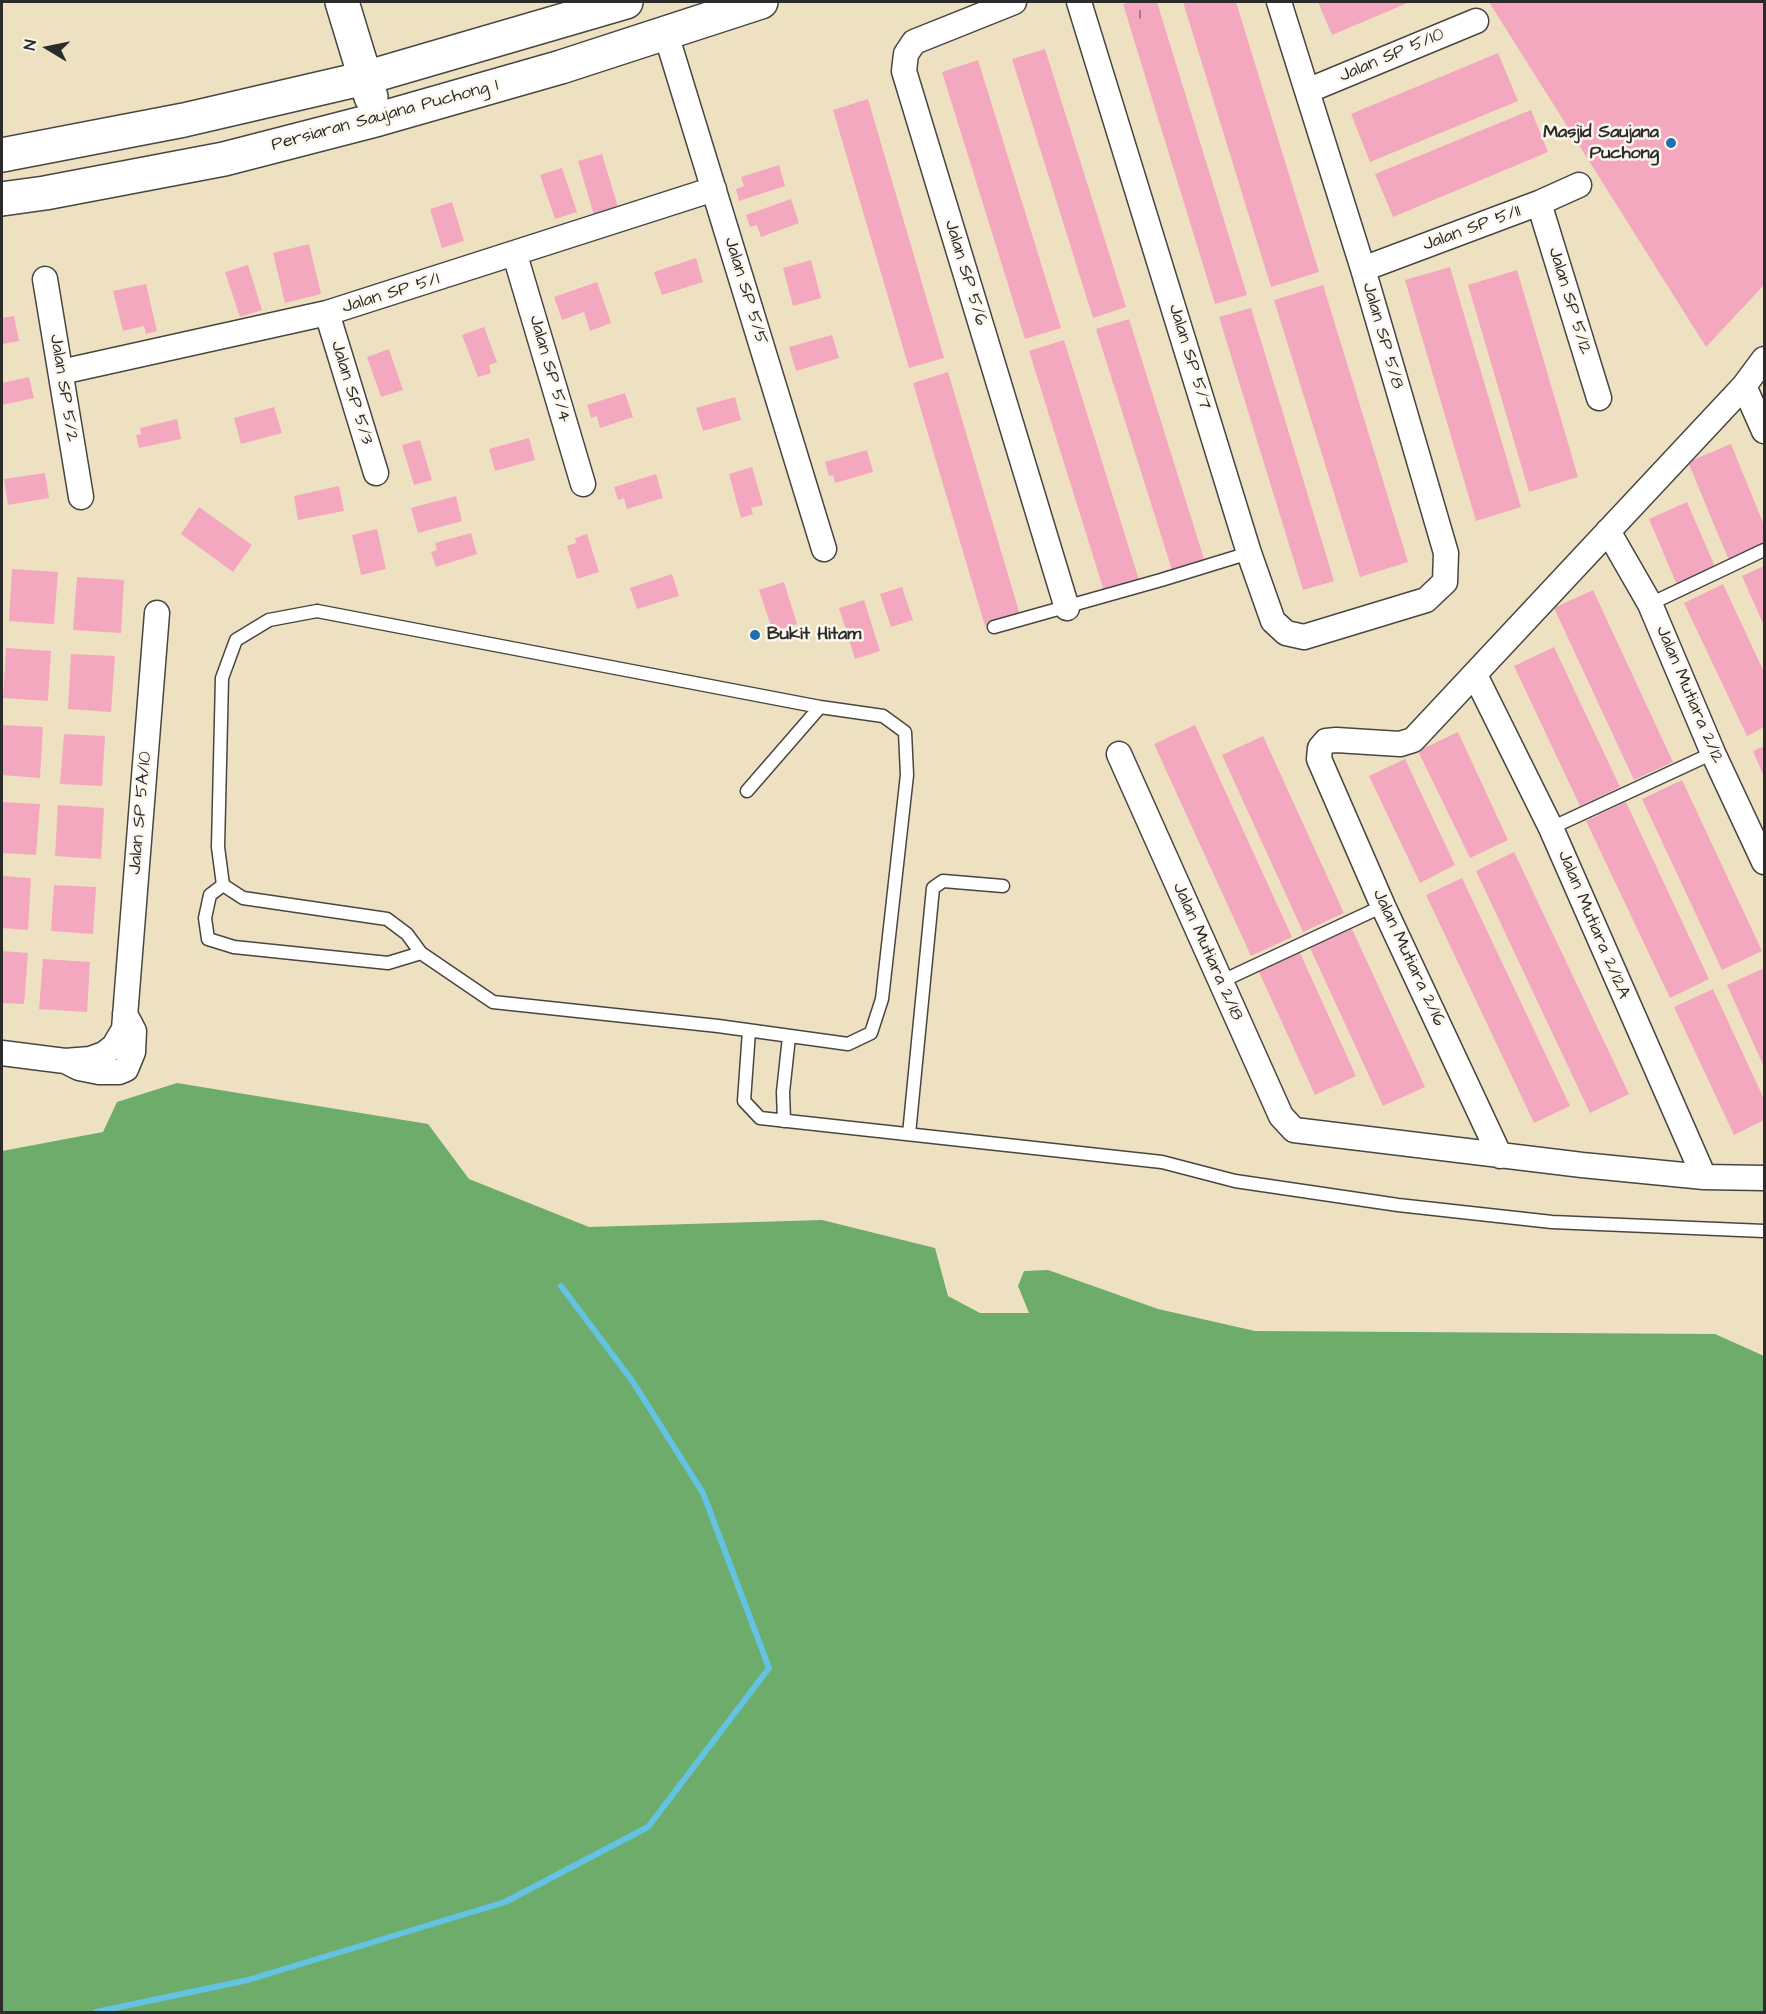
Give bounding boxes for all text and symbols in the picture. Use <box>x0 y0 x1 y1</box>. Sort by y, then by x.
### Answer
house number: 1 <box>1139 7 1141 25</box>
north arrow <box>18 18 78 78</box>
street label: Jalan SP 5/10 <box>1336 24 1448 88</box>
text: N <box>19 38 42 52</box>
street label: Persiaran Saujana Puchong 1 <box>269 75 501 157</box>
place label: Masjid Saujana Puchong <box>1543 122 1659 164</box>
marker: Masjid Saujana Puchong <box>1664 136 1678 150</box>
street label: Jalan SP 5/11 <box>1420 201 1524 257</box>
street label: Jalan SP 5/6 <box>939 218 991 328</box>
street label: Jalan SP 5/5 <box>718 235 772 347</box>
street label: Jalan SP 5/12 <box>1542 245 1596 357</box>
street label: Jalan SP 5/1 <box>340 269 442 319</box>
street label: Jalan SP 5/8 <box>1356 280 1408 392</box>
street label: Jalan SP 5/7 <box>1163 302 1215 412</box>
street label: Jalan SP 5/4 <box>523 313 575 425</box>
street label: Jalan SP 5/2 <box>44 333 82 443</box>
street label: Jalan SP 5/3 <box>325 339 377 447</box>
street label: Jalan Mutiara 2/12 <box>1650 623 1728 767</box>
place label: Bukit Hitam <box>767 624 861 646</box>
marker: Bukit Hitam <box>748 628 762 642</box>
street label: Jalan SP 5A/10 <box>125 751 157 875</box>
street label: Jalan Mutiara 2/12A <box>1552 848 1634 1002</box>
street label: Jalan Mutiara 2/18 <box>1167 880 1247 1024</box>
street label: Jalan Mutiara 2/16 <box>1367 886 1449 1030</box>

